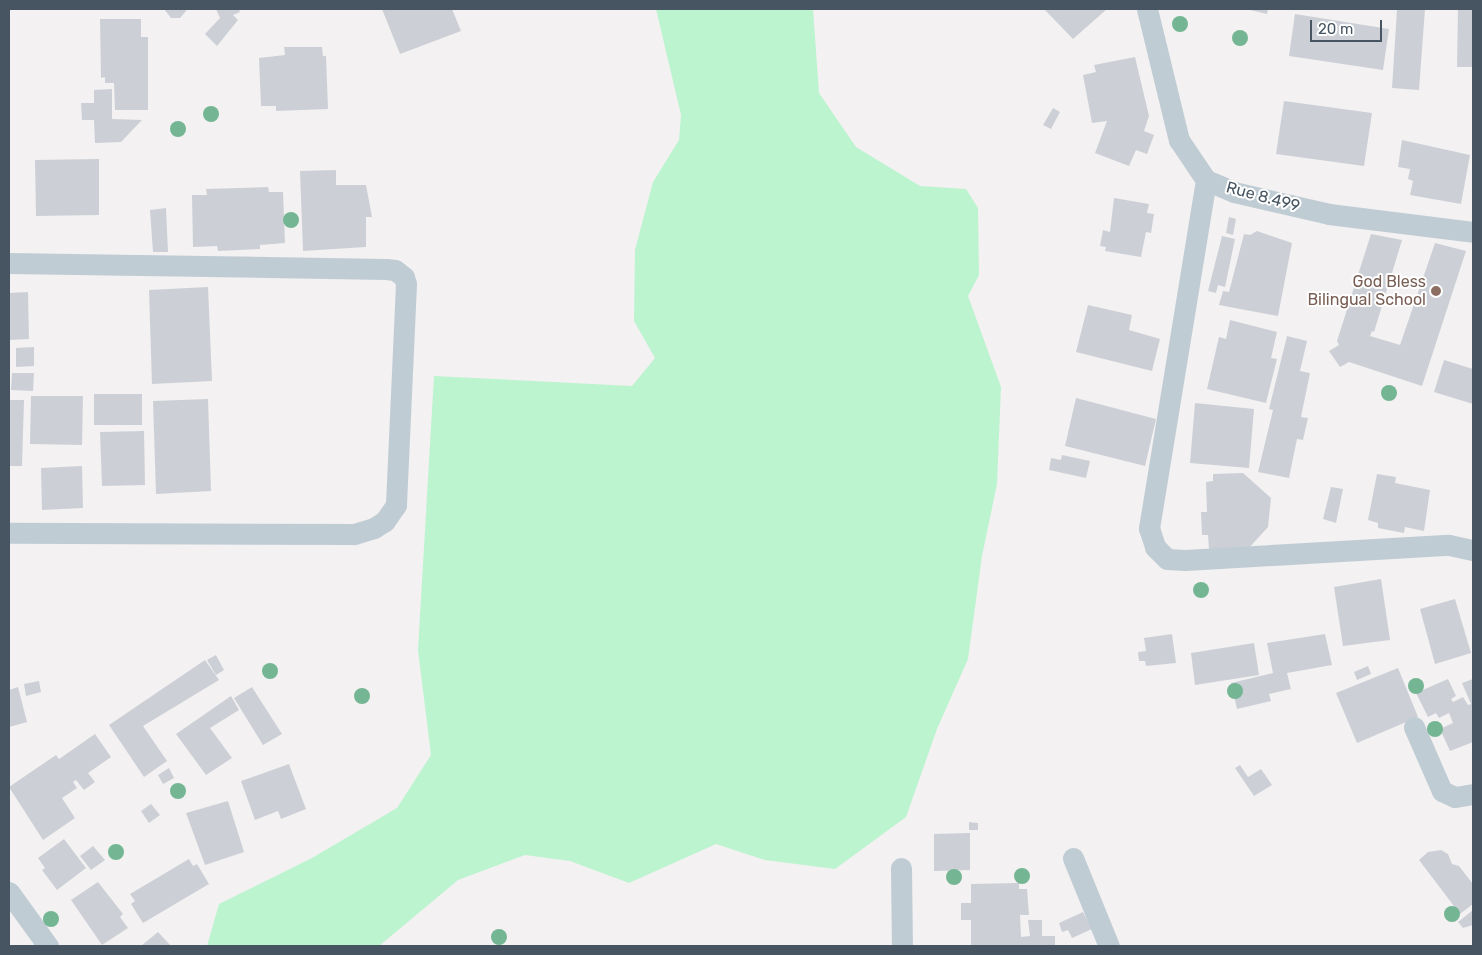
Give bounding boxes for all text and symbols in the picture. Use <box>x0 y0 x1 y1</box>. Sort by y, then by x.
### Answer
scale bar <box>1312 10 1384 42</box>
text: 20 m <box>1318 20 1353 38</box>
street label: Rue 8.499 <box>1224 178 1302 216</box>
place label: God Bless Bilingual School <box>1307 272 1426 310</box>
marker: God Bless Bilingual School <box>1430 285 1442 297</box>

